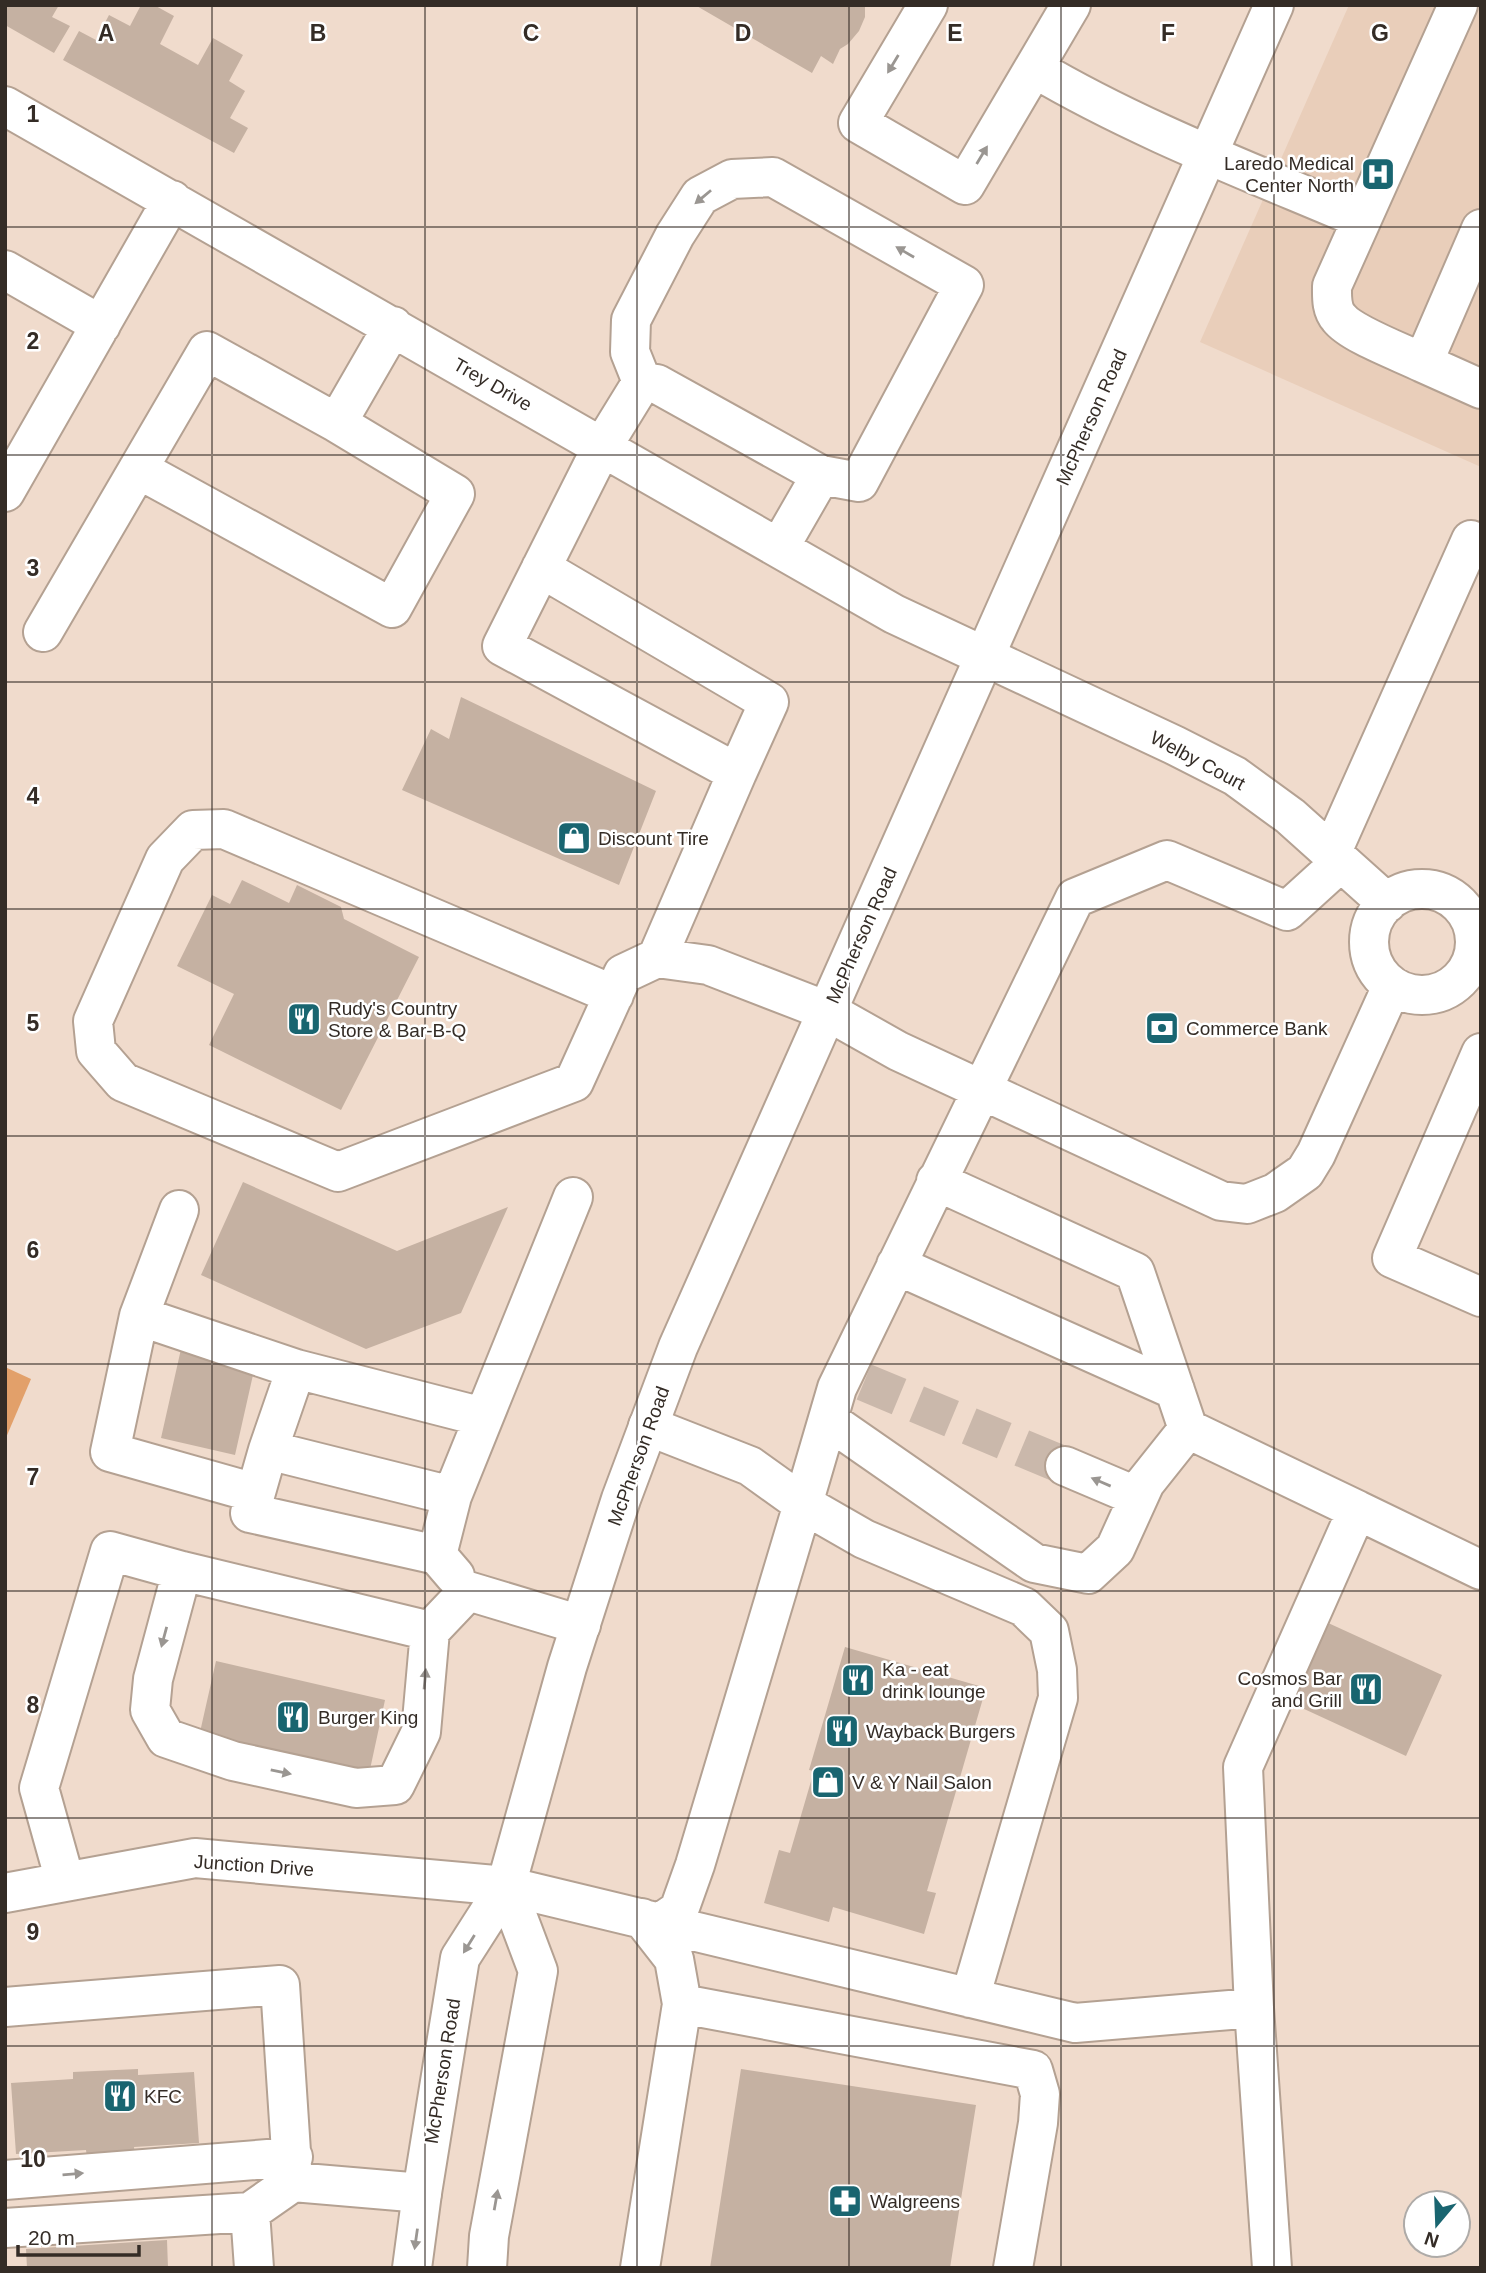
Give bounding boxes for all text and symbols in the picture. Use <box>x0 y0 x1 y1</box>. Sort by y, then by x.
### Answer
text: A <box>98 20 114 46</box>
text: B <box>310 20 326 46</box>
text: C <box>523 20 539 46</box>
text: D <box>735 20 751 46</box>
text: E <box>947 20 963 46</box>
text: F <box>1161 20 1175 46</box>
text: G <box>1371 20 1389 46</box>
one-way arrow <box>887 54 899 74</box>
text: 1 <box>27 101 40 127</box>
one-way arrow <box>976 146 989 165</box>
place label: Laredo Medical Center North <box>1224 153 1354 196</box>
hospital icon: Laredo Medical Center North <box>1359 155 1397 193</box>
one-way arrow <box>694 189 712 205</box>
one-way arrow <box>895 246 914 258</box>
text: 2 <box>27 328 39 354</box>
street label: McPherson Road <box>1052 346 1131 489</box>
street label: Trey Drive <box>450 354 536 415</box>
text: 3 <box>27 555 39 581</box>
street label: Welby Court <box>1147 727 1249 795</box>
text: 4 <box>27 783 40 809</box>
shop icon: Discount Tire <box>555 819 593 857</box>
place label: Discount Tire <box>598 828 709 849</box>
street label: McPherson Road <box>822 864 901 1007</box>
place label: Rudy's Country Store & Bar-B-Q <box>328 998 466 1041</box>
restaurant icon: Rudy's Country Store & Bar-B-Q <box>285 1000 323 1038</box>
bank icon: Commerce Bank <box>1143 1009 1181 1047</box>
text: 5 <box>27 1010 40 1036</box>
place label: Commerce Bank <box>1186 1018 1328 1039</box>
text: 6 <box>27 1237 39 1263</box>
street label: McPherson Road <box>603 1384 673 1529</box>
text: 7 <box>27 1464 39 1490</box>
one-way arrow <box>1091 1476 1112 1487</box>
one-way arrow <box>158 1626 169 1648</box>
place label: Ka - eat drink lounge <box>882 1659 986 1702</box>
restaurant icon: Ka - eat drink lounge <box>839 1661 877 1699</box>
one-way arrow <box>420 1668 431 1690</box>
place label: Cosmos Bar and Grill <box>1237 1668 1343 1711</box>
restaurant icon: Cosmos Bar and Grill <box>1347 1670 1385 1708</box>
text: 8 <box>27 1692 40 1718</box>
restaurant icon: Burger King <box>274 1698 312 1736</box>
place label: Burger King <box>318 1707 418 1728</box>
restaurant icon: Wayback Burgers <box>823 1712 861 1750</box>
place label: Wayback Burgers <box>866 1721 1015 1742</box>
shop icon: V & Y Nail Salon <box>809 1763 847 1801</box>
one-way arrow <box>270 1766 292 1777</box>
place label: V & Y Nail Salon <box>852 1772 992 1793</box>
street label: Junction Drive <box>193 1851 315 1880</box>
text: 9 <box>27 1919 39 1945</box>
one-way arrow <box>463 1934 476 1954</box>
street label: McPherson Road <box>421 1997 464 2145</box>
restaurant icon: KFC <box>101 2077 139 2115</box>
place label: KFC <box>144 2086 182 2107</box>
text: 10 <box>20 2146 46 2172</box>
one-way arrow <box>62 2168 84 2179</box>
pharmacy icon: Walgreens <box>826 2182 864 2220</box>
one-way arrow <box>491 2189 502 2211</box>
north arrow <box>1402 2189 1472 2259</box>
place label: Walgreens <box>870 2191 960 2212</box>
scale bar <box>18 2214 138 2258</box>
text: 20 m <box>28 2226 75 2249</box>
text: N <box>1422 2227 1442 2252</box>
one-way arrow <box>410 2228 421 2250</box>

